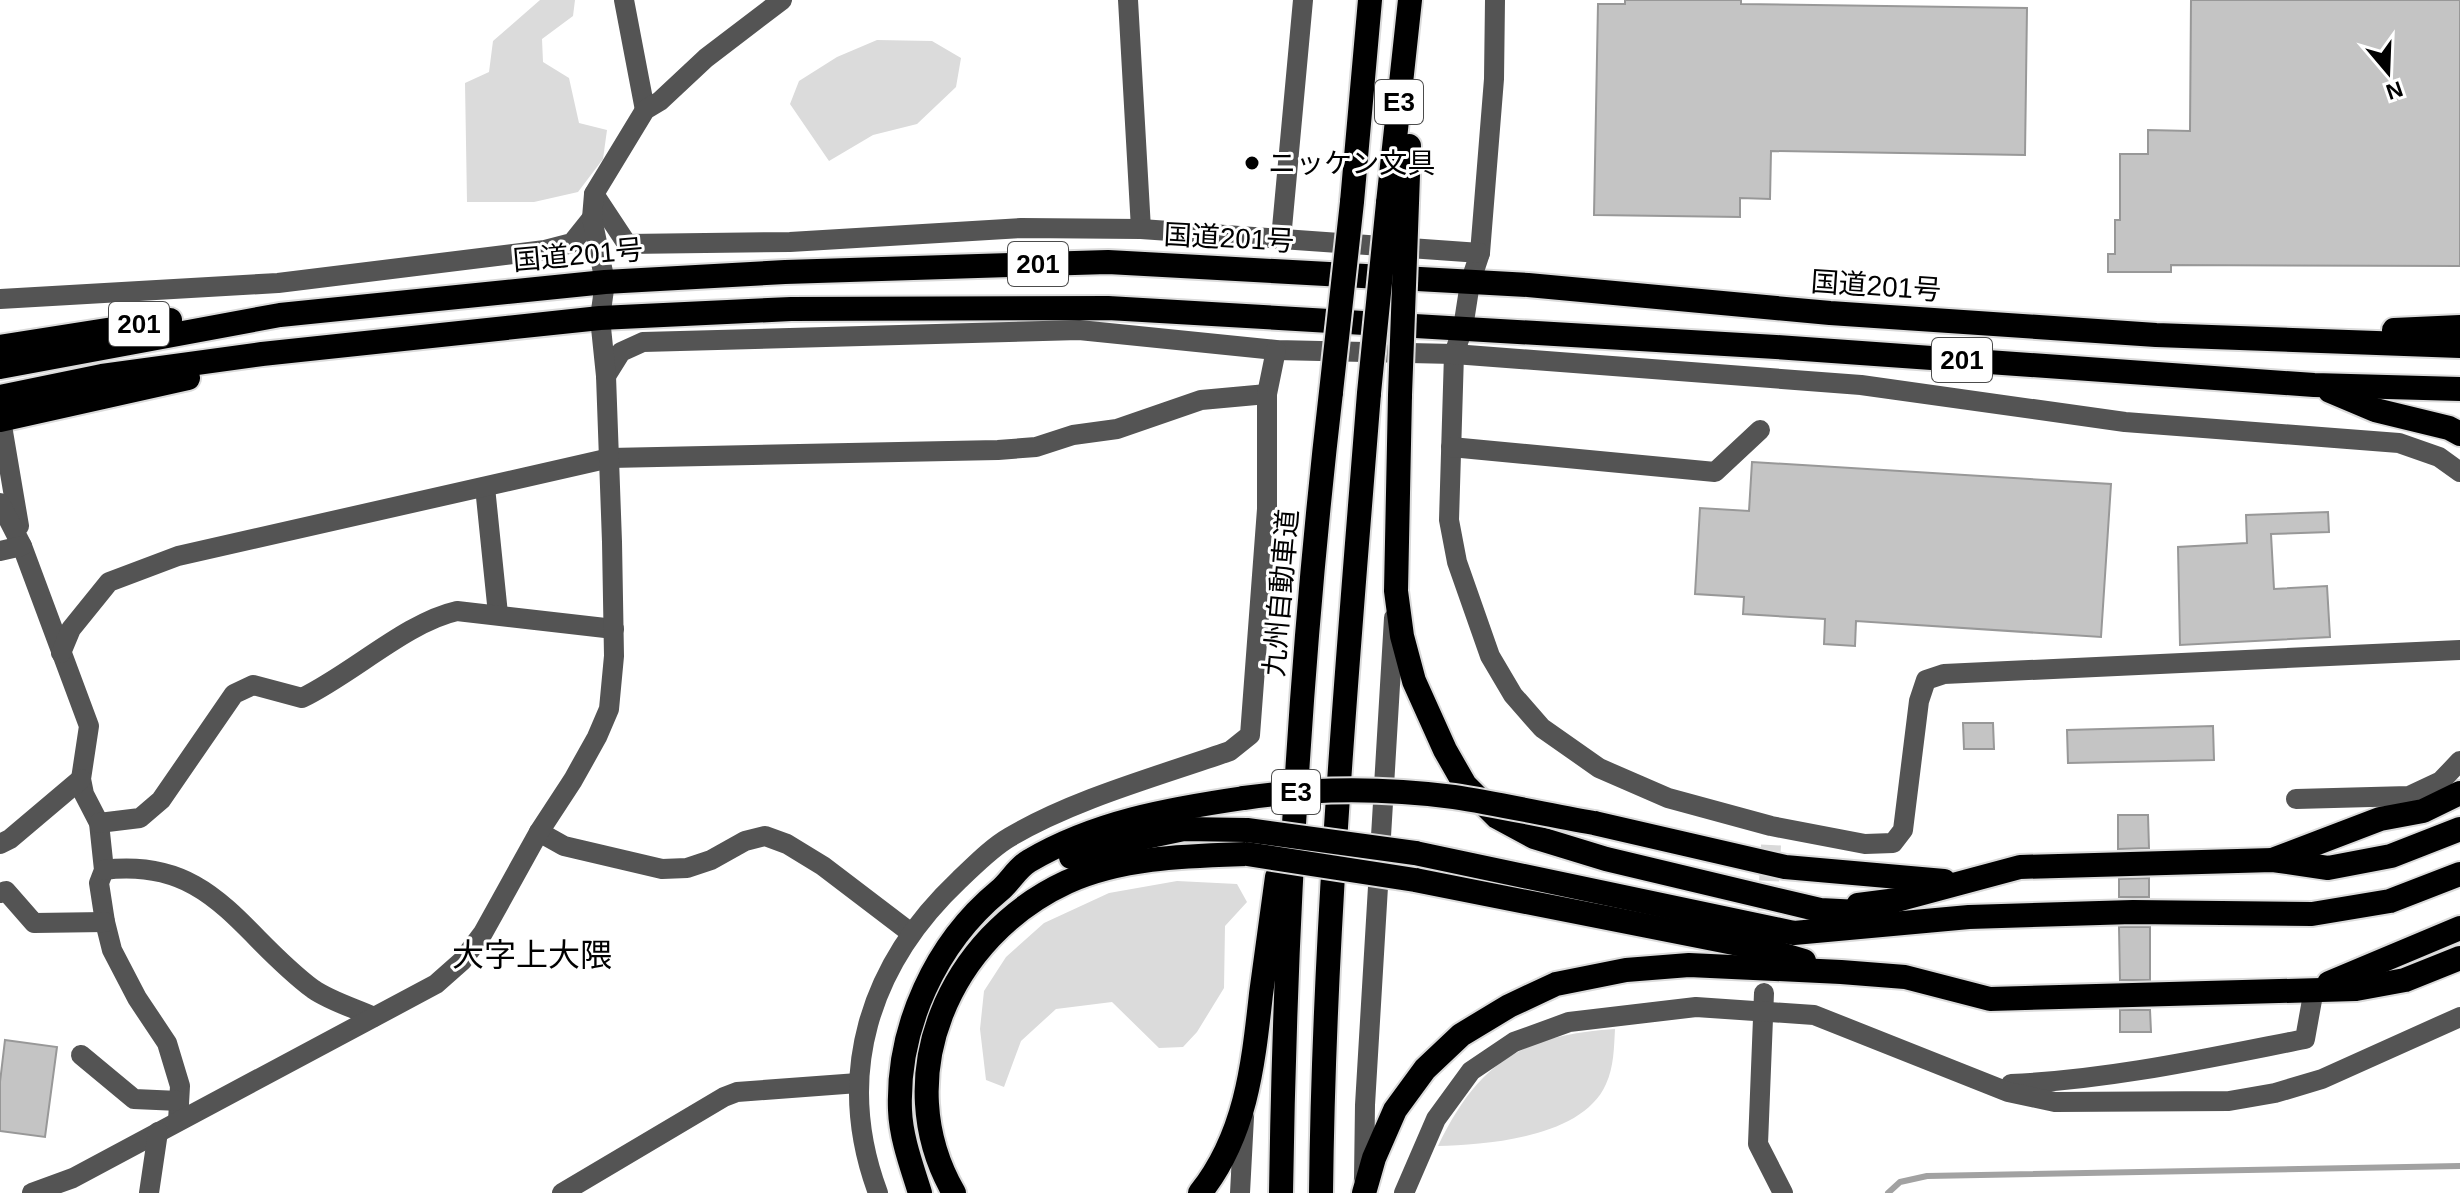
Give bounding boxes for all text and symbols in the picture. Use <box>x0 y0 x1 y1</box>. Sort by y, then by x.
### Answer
north arrow <box>2348 32 2428 112</box>
text: N <box>2383 76 2406 105</box>
road number: E3 <box>1375 80 1423 124</box>
place label: ニッケン文具 <box>1268 148 1435 179</box>
marker: ニッケン文具 <box>1243 154 1261 172</box>
street label: 国道201号 <box>1163 219 1295 257</box>
street label: 国道201号 <box>512 234 644 276</box>
road number: 201 <box>1008 242 1068 286</box>
street label: 国道201号 <box>1810 266 1942 306</box>
road number: 201 <box>109 302 169 346</box>
road number: 201 <box>1932 338 1992 382</box>
street label: 九州自動車道 <box>1258 508 1304 678</box>
road number: E3 <box>1272 770 1320 814</box>
district label: 大字上大隈 <box>452 937 612 973</box>

